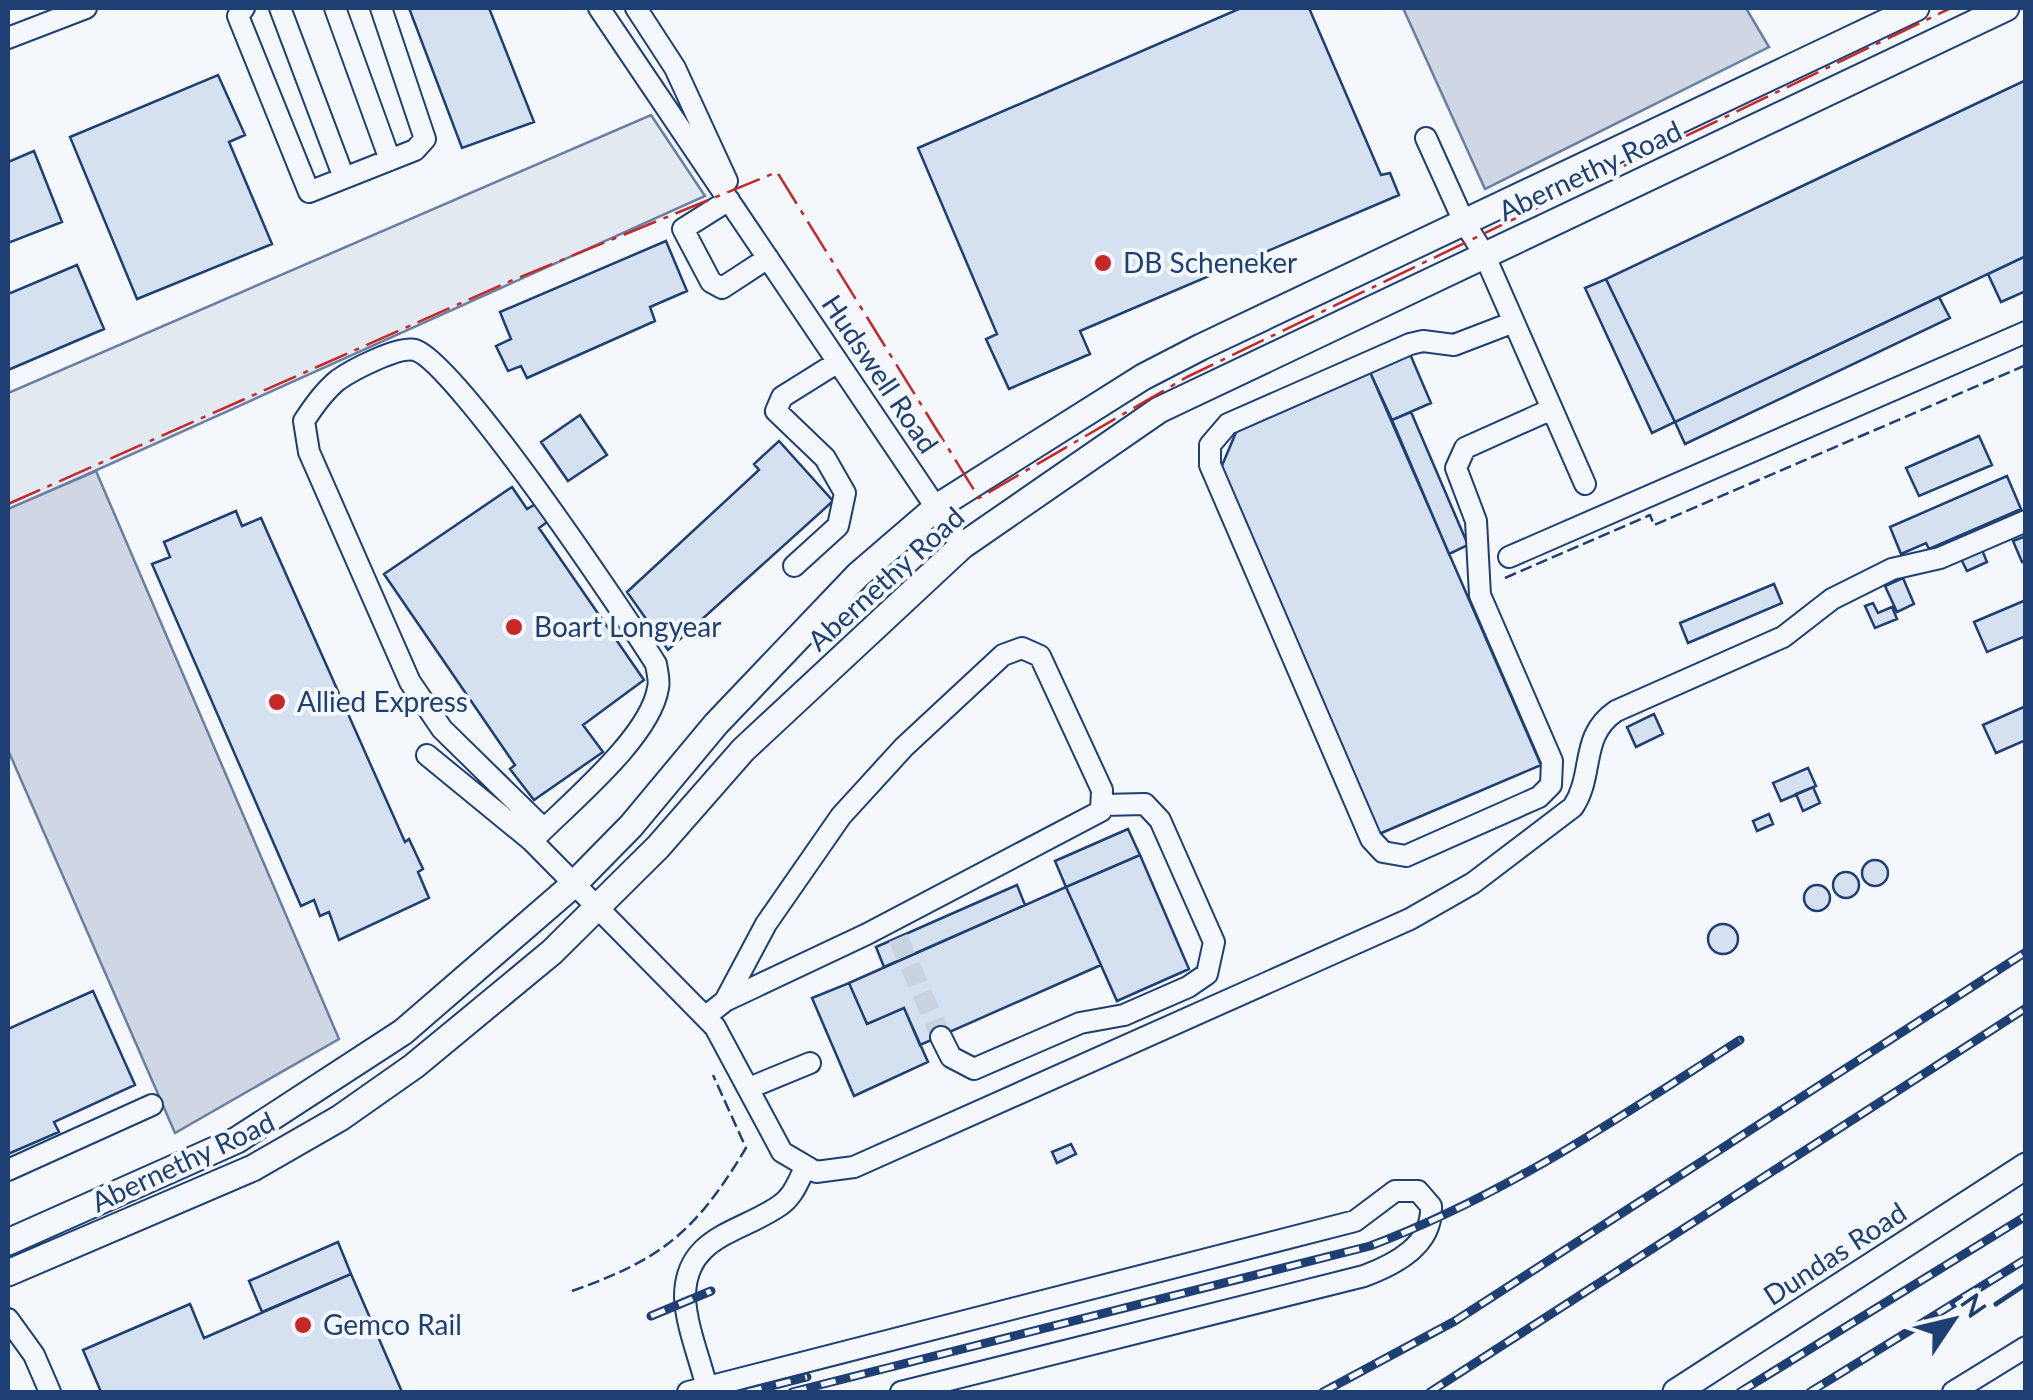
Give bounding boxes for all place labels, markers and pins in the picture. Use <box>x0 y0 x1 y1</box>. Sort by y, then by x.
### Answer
place label: DB Scheneker <box>1123 245 1297 279</box>
marker: DB Scheneker <box>1092 252 1114 274</box>
place label: Boart Longyear <box>534 609 721 643</box>
marker: Boart Longyear <box>503 616 525 638</box>
place label: Allied Express <box>297 684 468 718</box>
marker: Allied Express <box>266 691 288 713</box>
place label: Gemco Rail <box>323 1307 462 1341</box>
marker: Gemco Rail <box>292 1314 314 1336</box>

